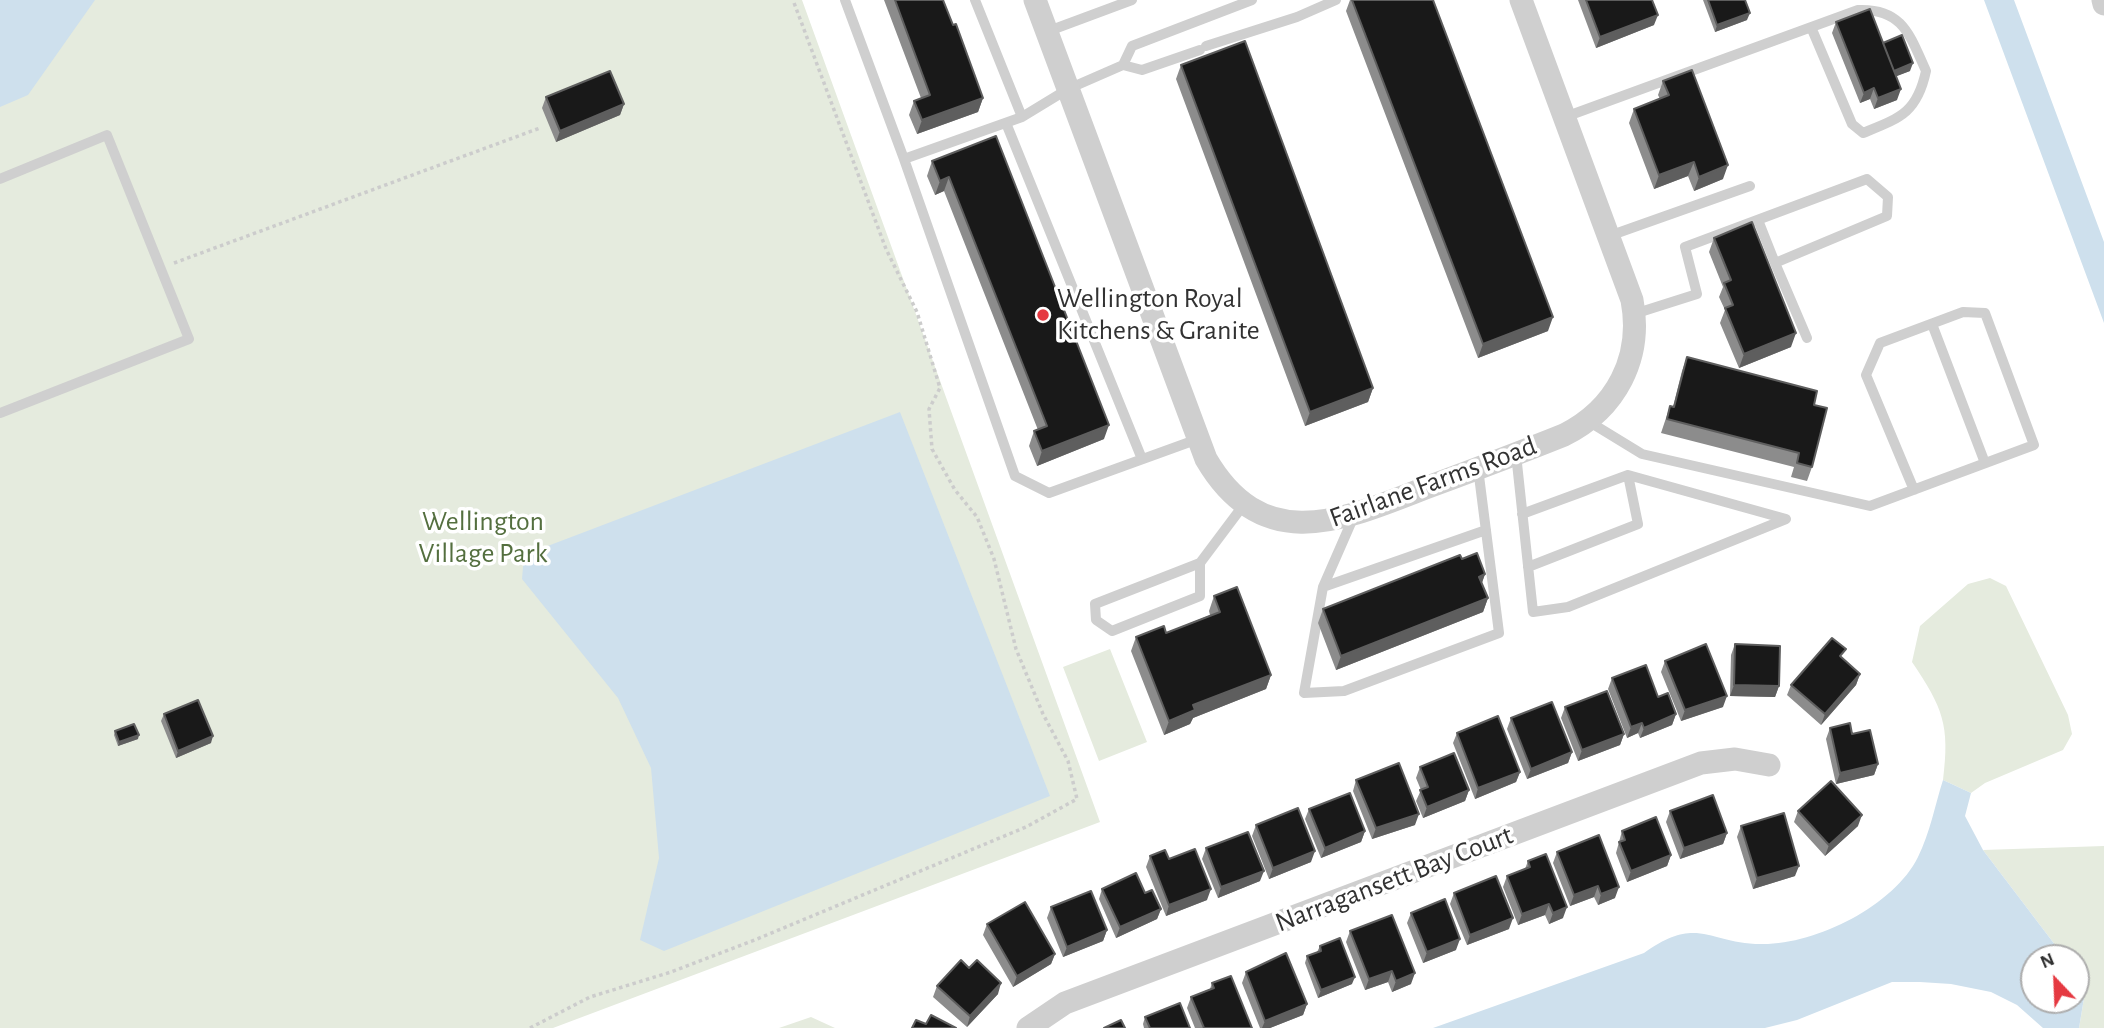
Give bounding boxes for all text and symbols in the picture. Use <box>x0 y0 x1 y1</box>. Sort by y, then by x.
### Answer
place label: Wellington Royal Kitchens & Granite <box>1057 282 1260 348</box>
marker: Wellington Royal Kitchens & Granite <box>1035 307 1051 323</box>
street label: Fairlane Farms Road <box>1325 429 1541 535</box>
park label: Wellington Village Park <box>419 505 547 571</box>
street label: Narragansett Bay Court <box>1270 818 1518 940</box>
north arrow <box>2020 944 2090 1014</box>
text: N <box>2038 950 2057 972</box>

